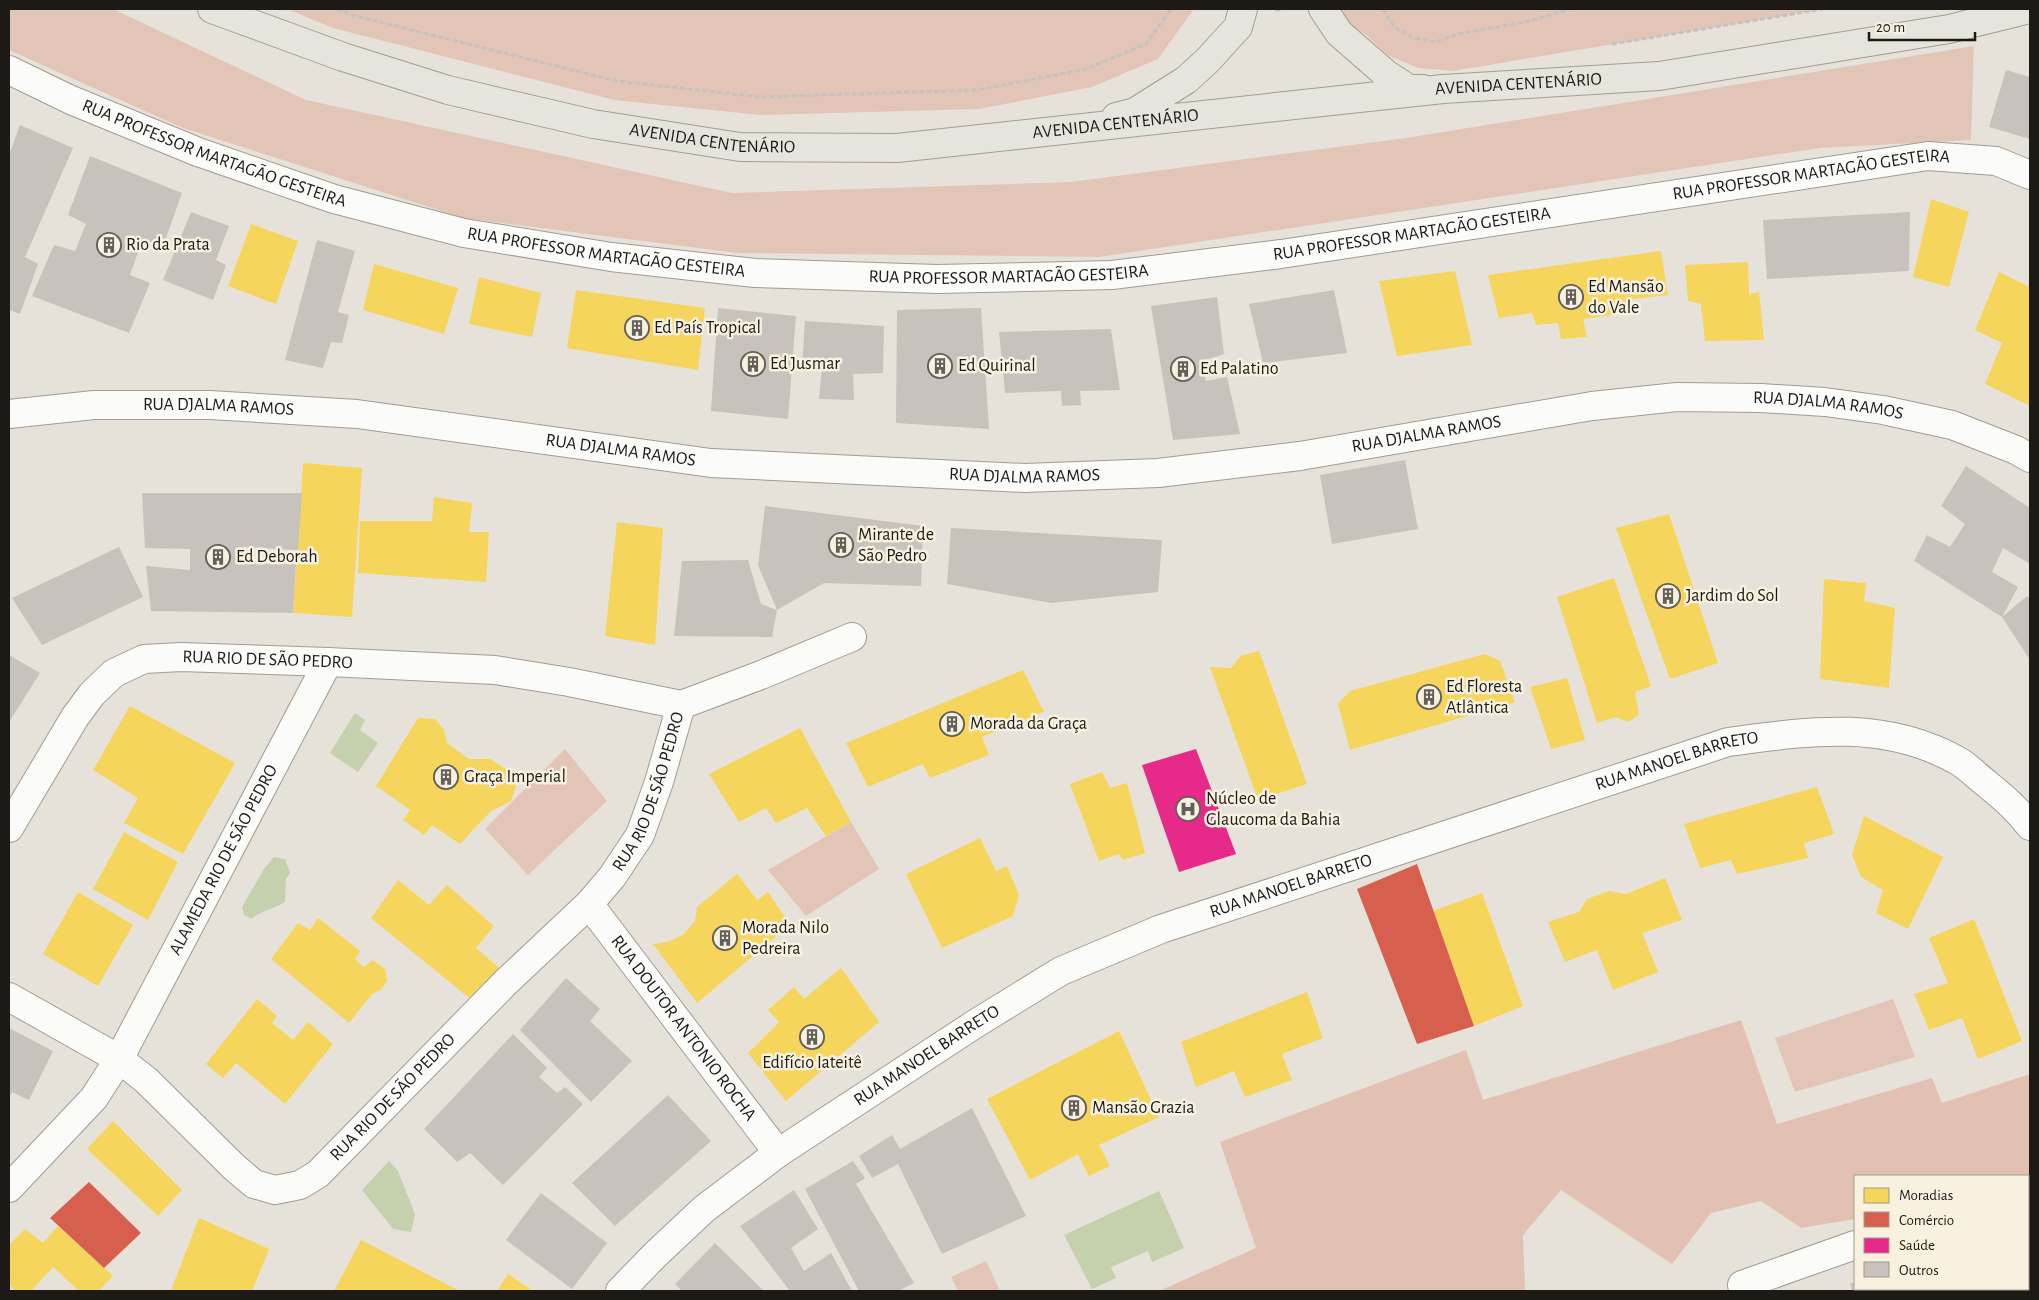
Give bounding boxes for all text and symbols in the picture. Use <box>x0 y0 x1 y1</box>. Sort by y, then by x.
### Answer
scale bar <box>1869 10 1975 42</box>
text: 20 m <box>1876 20 1905 35</box>
street label: AVENIDA CENTENÁRIO <box>1434 69 1602 99</box>
street label: RUA PROFESSOR MARTAGÃO GESTEIRA <box>80 97 349 211</box>
street label: AVENIDA CENTENÁRIO <box>1031 106 1199 142</box>
street label: AVENIDA CENTENÁRIO <box>628 121 795 156</box>
street label: RUA PROFESSOR MARTAGÃO GESTEIRA <box>1671 147 1951 204</box>
street label: RUA PROFESSOR MARTAGÃO GESTEIRA <box>1272 204 1552 264</box>
street label: RUA PROFESSOR MARTAGÃO GESTEIRA <box>466 225 747 281</box>
building icon: Rio da Prata <box>96 232 122 258</box>
place label: Rio da Prata <box>126 236 210 254</box>
street label: RUA PROFESSOR MARTAGÃO GESTEIRA <box>868 261 1150 288</box>
place label: Ed Mansão do Vale <box>1588 278 1664 317</box>
building icon: Ed Mansão do Vale <box>1558 284 1584 310</box>
building icon: Ed País Tropical <box>624 315 650 341</box>
place label: Ed País Tropical <box>654 319 761 337</box>
building icon: Ed Jusmar <box>740 351 766 377</box>
building icon: Ed Quirinal <box>927 353 953 379</box>
place label: Ed Jusmar <box>770 355 840 373</box>
building icon: Ed Palatino <box>1170 356 1196 382</box>
place label: Ed Quirinal <box>958 357 1036 375</box>
place label: Ed Palatino <box>1200 360 1279 378</box>
street label: RUA DJALMA RAMOS <box>1753 389 1905 423</box>
street label: RUA DJALMA RAMOS <box>143 396 295 419</box>
street label: RUA DJALMA RAMOS <box>1350 413 1503 456</box>
street label: RUA DJALMA RAMOS <box>545 431 697 470</box>
street label: RUA DJALMA RAMOS <box>949 465 1100 487</box>
place label: Mirante de São Pedro <box>858 526 934 565</box>
building icon: Mirante de São Pedro <box>828 532 854 558</box>
building icon: Ed Deborah <box>205 544 231 570</box>
place label: Ed Deborah <box>236 548 318 566</box>
building icon: Jardim do Sol <box>1655 583 1681 609</box>
place label: Jardim do Sol <box>1686 587 1779 605</box>
street label: RUA RIO DE SÃO PEDRO <box>182 648 353 672</box>
place label: Ed Floresta Atlântica <box>1446 678 1522 717</box>
building icon: Ed Floresta Atlântica <box>1416 684 1442 710</box>
street label: RUA RIO DE SÃO PEDRO <box>609 710 688 875</box>
building icon: Morada da Graça <box>939 711 965 737</box>
place label: Morada da Graça <box>970 715 1087 733</box>
street label: RUA MANOEL BARRETO <box>1593 729 1759 794</box>
street label: ALAMEDA RIO DE SÃO PEDRO <box>166 762 281 958</box>
building icon: Graça Imperial <box>433 764 459 790</box>
place label: Graça Imperial <box>464 768 566 786</box>
place label: Núcleo de Glaucoma da Bahia <box>1206 790 1340 829</box>
hospital icon: Núcleo de Glaucoma da Bahia <box>1175 796 1201 822</box>
street label: RUA MANOEL BARRETO <box>1208 851 1374 921</box>
place label: Morada Nilo Pedreira <box>742 919 829 958</box>
building icon: Morada Nilo Pedreira <box>712 925 738 951</box>
street label: RUA DOUTOR ANTONIO ROCHA <box>607 932 760 1125</box>
street label: RUA MANOEL BARRETO <box>851 1002 1003 1110</box>
building icon: Edifício Iateitê <box>799 1024 825 1050</box>
street label: RUA RIO DE SÃO PEDRO <box>327 1030 459 1165</box>
place label: Edifício Iateitê <box>762 1054 862 1072</box>
building icon: Mansão Grazia <box>1061 1095 1087 1121</box>
place label: Mansão Grazia <box>1092 1099 1195 1117</box>
legend <box>1854 1175 2029 1290</box>
text: Moradias <box>1899 1188 1953 1203</box>
text: Comércio <box>1899 1213 1954 1228</box>
text: Saúde <box>1899 1238 1935 1253</box>
text: Outros <box>1899 1263 1939 1278</box>

